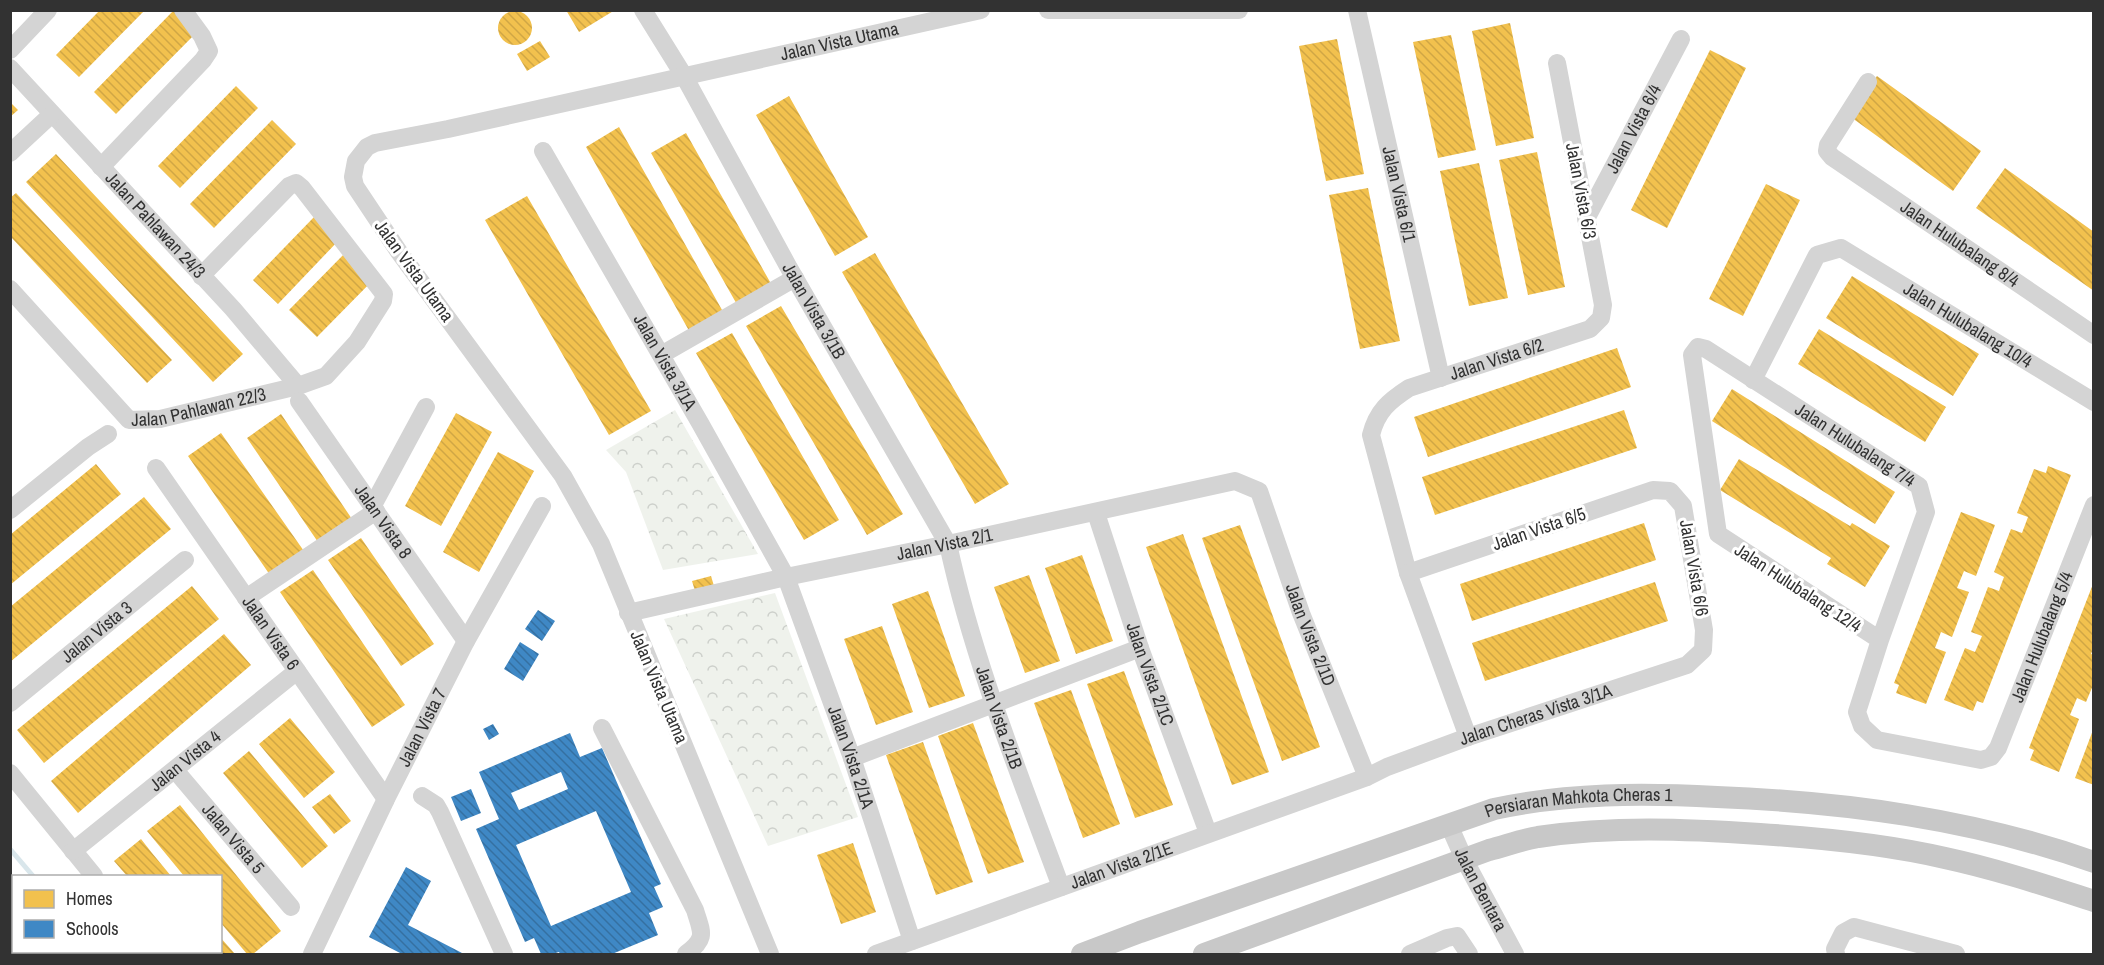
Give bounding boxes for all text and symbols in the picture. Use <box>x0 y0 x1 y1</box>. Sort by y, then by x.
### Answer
street label: Jalan Vista Utama <box>778 16 901 66</box>
street label: Jalan Vista 6/4 <box>1599 80 1667 178</box>
street label: Jalan Vista 6/3 <box>1560 141 1603 241</box>
street label: Jalan Vista 6/1 <box>1377 144 1423 245</box>
street label: Jalan Pahlawan 24/3 <box>100 166 211 284</box>
street label: Jalan Hulubalang 8/4 <box>1896 194 2025 293</box>
street label: Jalan Vista Utama <box>369 215 460 327</box>
street label: Jalan Vista 3/1B <box>776 258 852 364</box>
street label: Jalan Hulubalang 10/4 <box>1899 276 2037 374</box>
street label: Jalan Vista 3/1A <box>628 309 703 415</box>
street label: Jalan Vista 6/2 <box>1446 332 1547 386</box>
street label: Jalan Pahlawan 22/3 <box>131 381 268 432</box>
street label: Jalan Hulubalang 7/4 <box>1790 396 1921 493</box>
street label: Jalan Vista 8 <box>349 479 418 563</box>
street label: Jalan Vista 6/5 <box>1489 501 1589 556</box>
street label: Jalan Vista 6/6 <box>1674 518 1715 618</box>
street label: Jalan Vista 2/1 <box>894 521 996 566</box>
street label: Jalan Hulubalang 12/4 <box>1730 537 1867 638</box>
street label: Jalan Hulubalang 5/4 <box>2004 568 2079 706</box>
street label: Jalan Vista 2/1D <box>1280 580 1342 690</box>
street label: Jalan Vista 6 <box>237 591 306 675</box>
street label: Jalan Vista 3 <box>56 595 137 668</box>
street label: Jalan Vista 2/1C <box>1121 619 1181 729</box>
street label: Jalan Vista Utama <box>624 627 694 747</box>
street label: Jalan Vista 2/1B <box>970 663 1029 772</box>
street label: Jalan Cheras Vista 3/1A <box>1456 677 1615 751</box>
street label: Jalan Vista 7 <box>391 684 452 771</box>
street label: Jalan Vista 2/1A <box>822 702 881 812</box>
street label: Jalan Vista 4 <box>144 724 226 797</box>
street label: Persiaran Mahkota Cheras 1 <box>1481 782 1674 823</box>
street label: Jalan Vista 5 <box>196 798 271 879</box>
street label: Jalan Vista 2/1E <box>1067 835 1176 895</box>
street label: Jalan Bentara <box>1449 844 1514 936</box>
legend <box>12 875 222 953</box>
text: Homes <box>66 886 113 911</box>
text: Schools <box>66 916 119 941</box>

